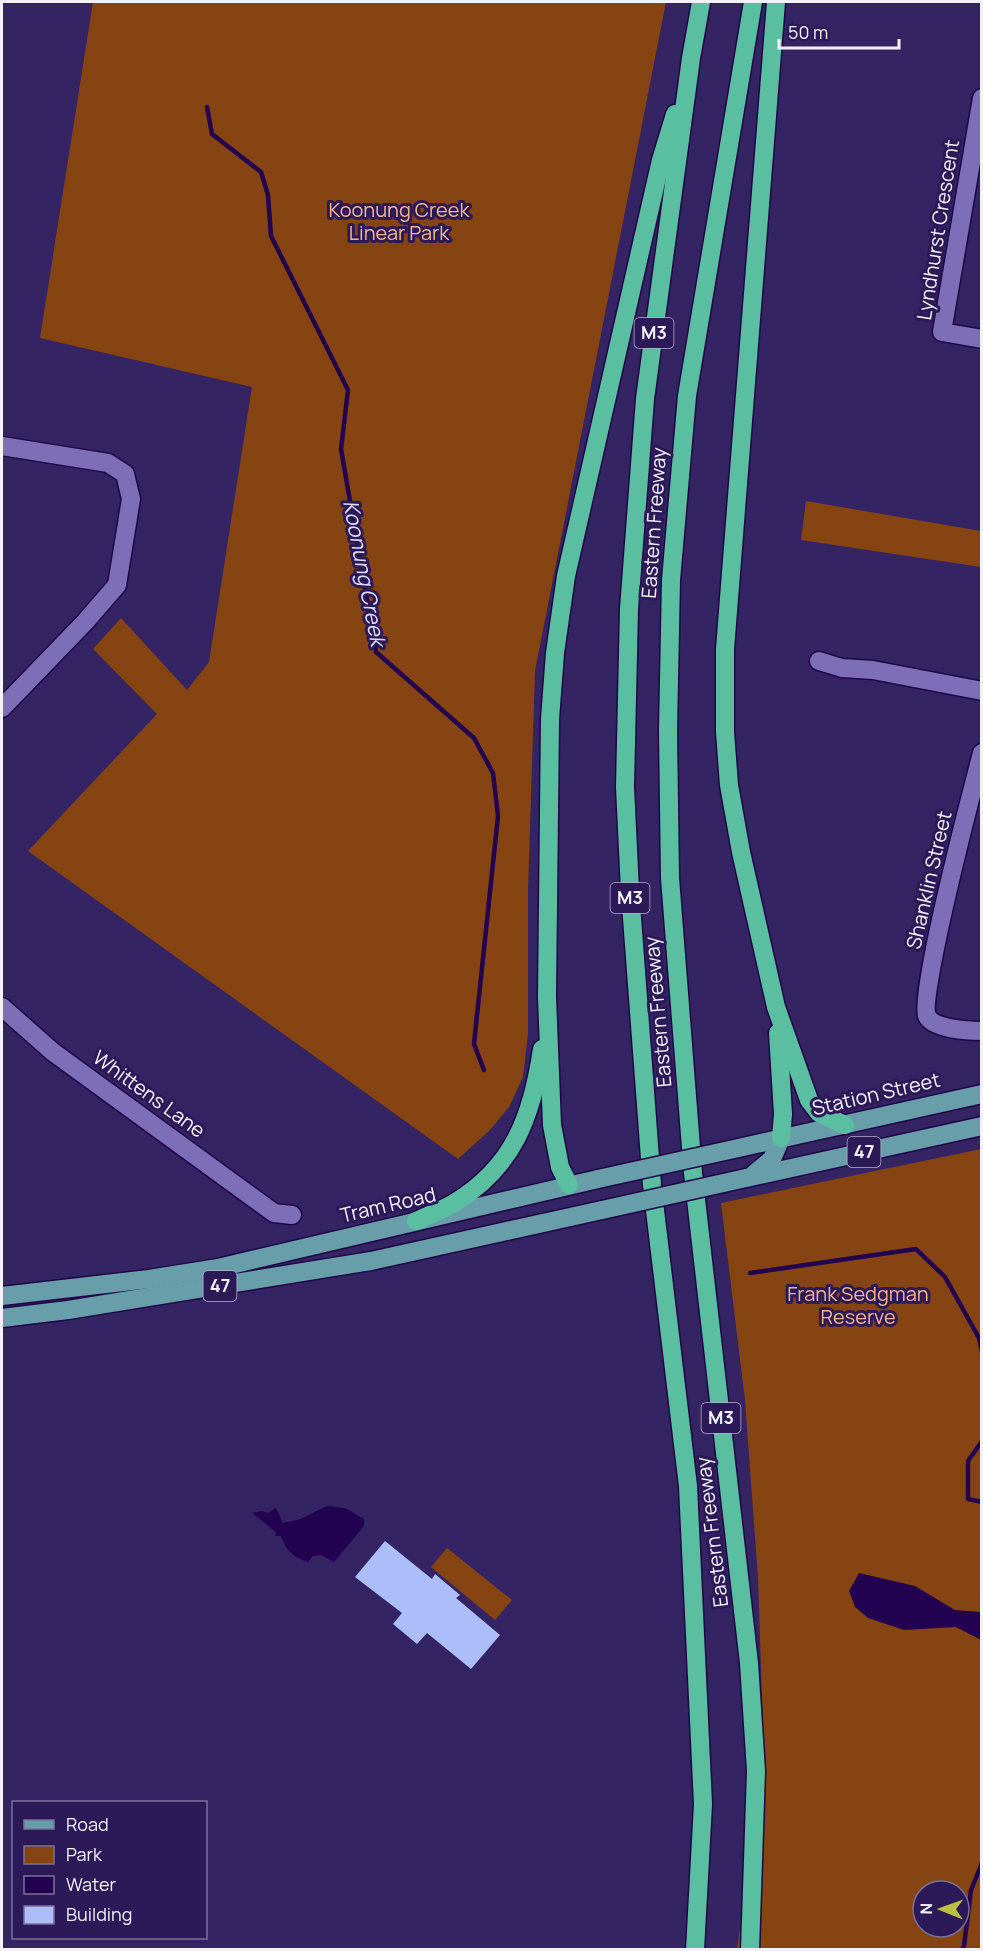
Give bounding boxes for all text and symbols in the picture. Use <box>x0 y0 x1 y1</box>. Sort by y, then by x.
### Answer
scale bar <box>779 12 899 50</box>
text: 50 m <box>788 20 828 44</box>
street label: Lyndhurst Crescent <box>910 138 965 322</box>
park label: Koonung Creek Linear Park <box>329 196 470 246</box>
road number: M3 <box>634 318 674 348</box>
street label: Eastern Freeway <box>635 446 672 599</box>
water label: Koonung Creek <box>337 498 393 651</box>
street label: Shanklin Street <box>899 808 958 952</box>
road number: M3 <box>610 883 650 913</box>
street label: Eastern Freeway <box>637 935 678 1089</box>
street label: Whittens Lane <box>88 1044 211 1144</box>
street label: Station Street <box>809 1066 943 1121</box>
road number: 47 <box>848 1137 880 1167</box>
street label: Tram Road <box>337 1180 438 1229</box>
road number: 47 <box>204 1271 236 1301</box>
park label: Frank Sedgman Reserve <box>787 1280 929 1330</box>
road number: M3 <box>702 1403 740 1433</box>
street label: Eastern Freeway <box>689 1455 734 1609</box>
legend <box>12 1801 207 1939</box>
text: Road <box>66 1812 109 1836</box>
text: Park <box>66 1842 103 1866</box>
text: Water <box>66 1872 116 1896</box>
north arrow <box>911 1879 971 1939</box>
text: Building <box>66 1902 132 1926</box>
text: N <box>915 1903 937 1915</box>

